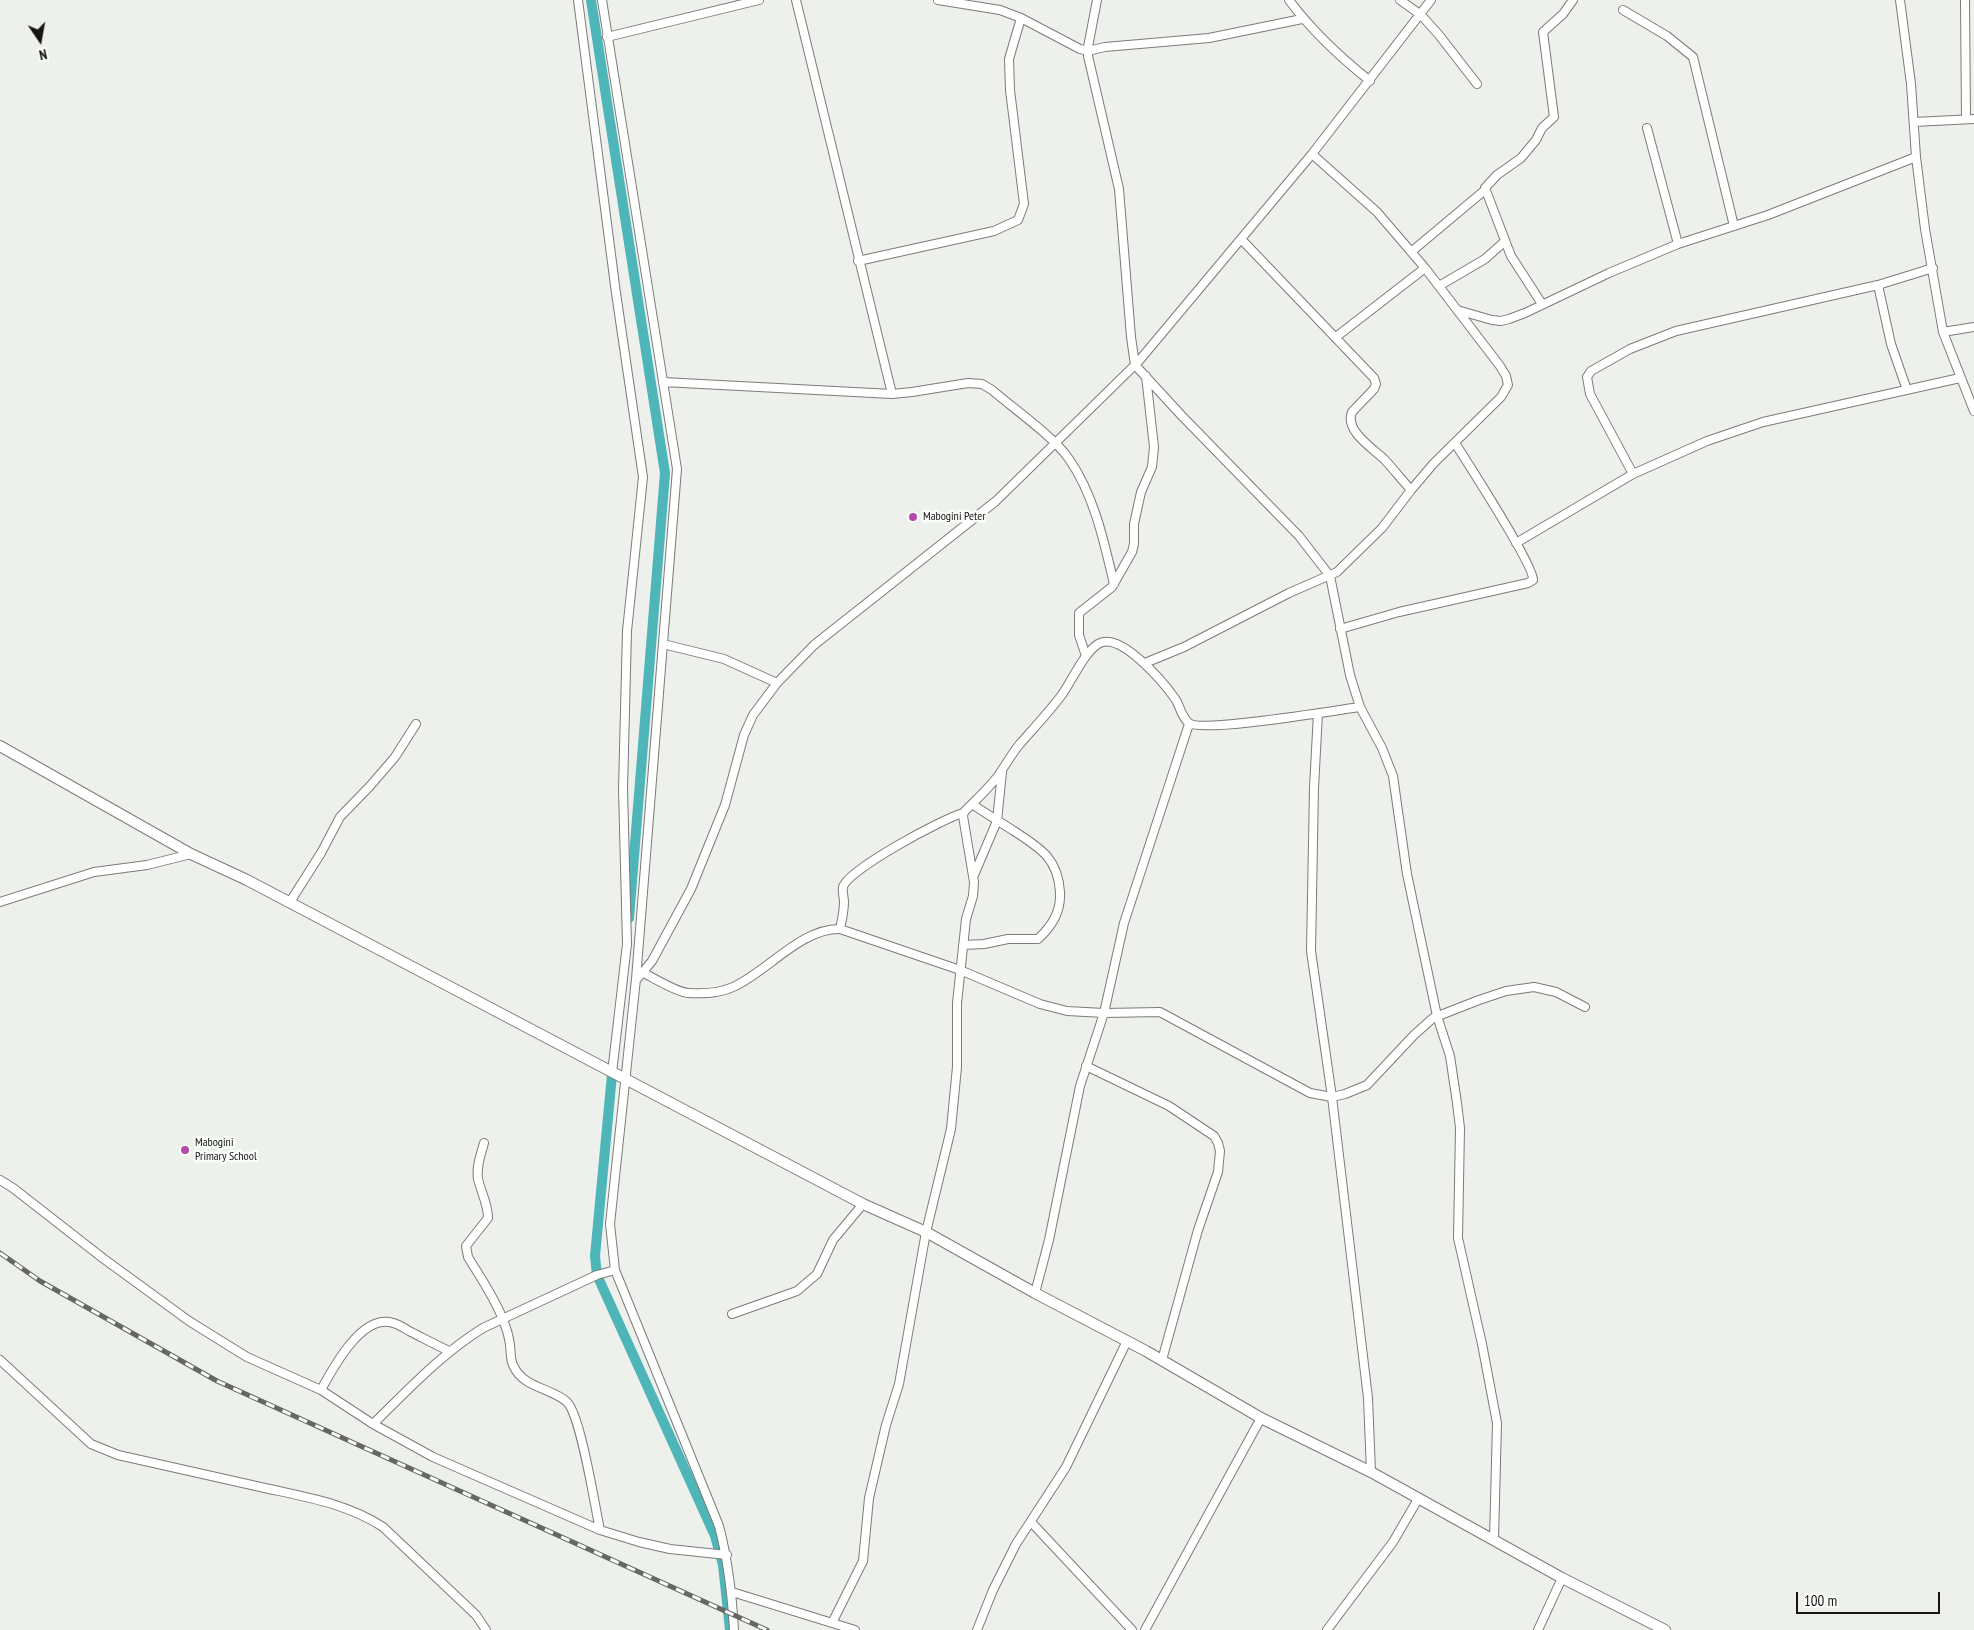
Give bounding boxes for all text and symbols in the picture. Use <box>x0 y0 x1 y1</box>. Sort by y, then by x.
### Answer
north arrow <box>15 15 65 65</box>
text: N <box>38 45 49 64</box>
place label: Mabogini Peter <box>923 510 986 524</box>
marker: Mabogini Peter <box>907 511 919 523</box>
place label: Mabogini Primary School <box>195 1136 257 1164</box>
marker: Mabogini Primary School <box>179 1144 191 1156</box>
scale bar <box>1799 1582 1943 1614</box>
text: 100 m <box>1804 1591 1837 1610</box>

